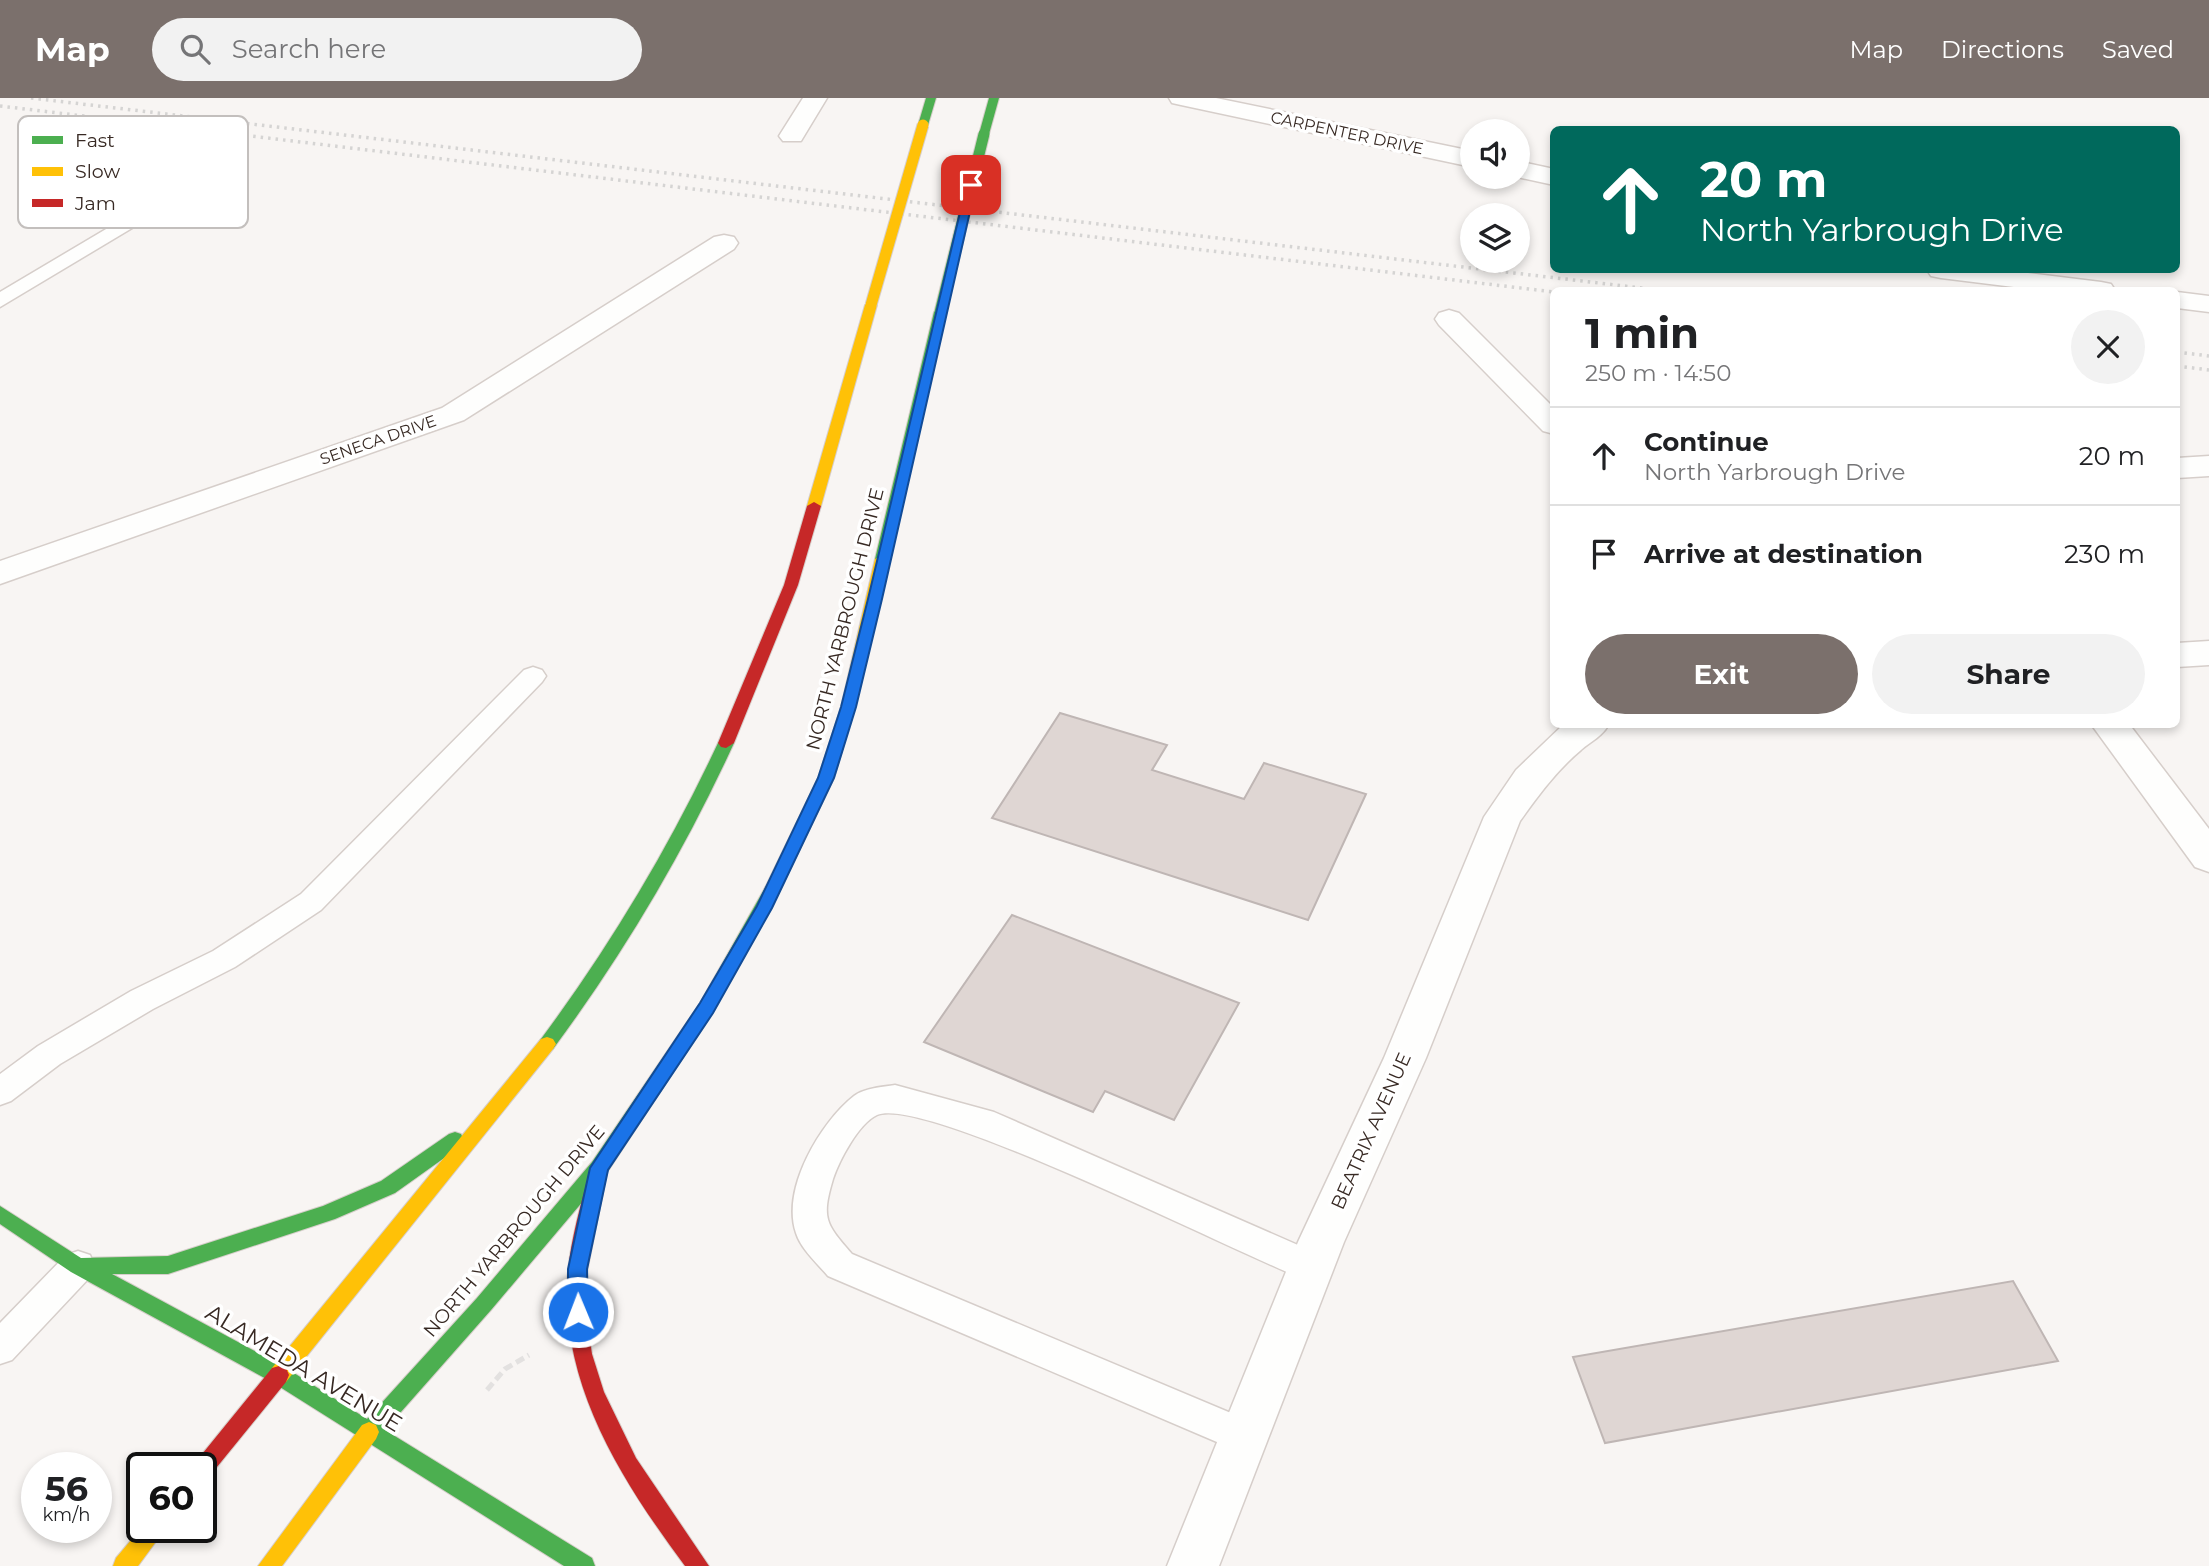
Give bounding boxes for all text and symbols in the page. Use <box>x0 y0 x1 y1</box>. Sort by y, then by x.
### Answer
search box <box>152 18 642 81</box>
text: Map <box>35 29 110 69</box>
icon: search <box>176 30 214 68</box>
text: Search here <box>232 33 386 65</box>
text: Map <box>1850 35 1903 64</box>
text: Directions <box>1941 35 2064 64</box>
text: Saved <box>2102 35 2174 64</box>
street label: CARPENTER DRIVE <box>1269 108 1425 158</box>
legend <box>18 116 248 228</box>
map controls <box>1460 119 1530 273</box>
button: sound <box>1460 119 1530 189</box>
text: Fast <box>75 129 115 152</box>
text: 20 m <box>1700 150 1827 209</box>
icon: ahead <box>1585 154 1676 245</box>
pin <box>941 155 1001 215</box>
text: Slow <box>75 160 120 183</box>
icon: arrive <box>952 166 990 204</box>
text: Jam <box>74 192 116 215</box>
button: layers <box>1460 203 1530 273</box>
text: North Yarbrough Drive <box>1700 210 2064 249</box>
text: 1 min <box>1585 307 1699 359</box>
button: close <box>2071 310 2145 384</box>
text: 250 m · 14:50 <box>1585 359 1731 387</box>
street label: SENECA DRIVE <box>317 411 439 469</box>
text: Continue <box>1644 426 1769 458</box>
icon: ahead <box>1585 437 1623 475</box>
text: 20 m <box>2079 440 2145 472</box>
text: North Yarbrough Drive <box>1644 458 1905 486</box>
street label: NORTH YARBROUGH DRIVE <box>801 485 889 753</box>
icon: arrive <box>1585 535 1623 573</box>
text: Arrive at destination <box>1644 538 1923 570</box>
text: 230 m <box>2064 538 2145 570</box>
button: Exit <box>1585 634 1858 714</box>
button: Share <box>1872 634 2145 714</box>
street label: BEATRIX AVENUE <box>1326 1049 1416 1213</box>
street label: NORTH YARBROUGH DRIVE <box>419 1120 609 1342</box>
position arrow <box>541 1275 615 1349</box>
street label: ALAMEDA AVENUE <box>201 1298 407 1438</box>
speed limit sign: 60 <box>126 1452 217 1543</box>
text: 56 <box>45 1467 88 1510</box>
text: km/h <box>42 1504 91 1526</box>

